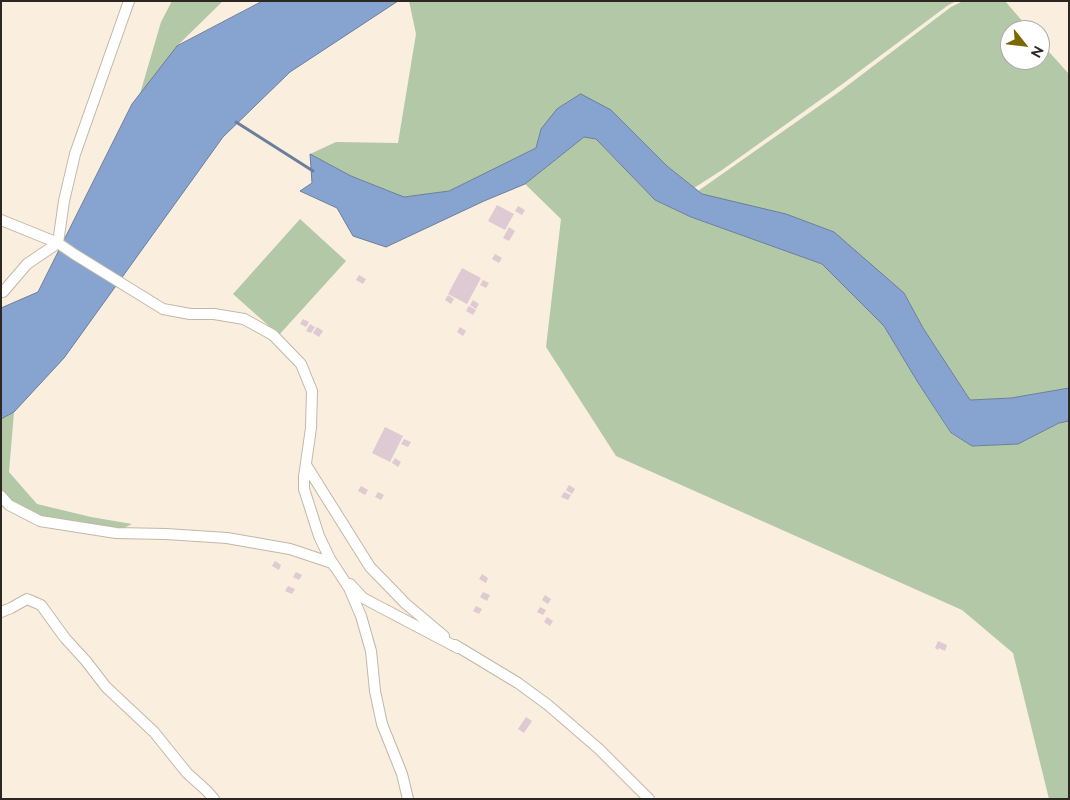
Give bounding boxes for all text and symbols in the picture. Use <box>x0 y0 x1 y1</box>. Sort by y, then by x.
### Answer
north arrow <box>1000 20 1050 70</box>
text: N <box>1028 43 1047 60</box>

